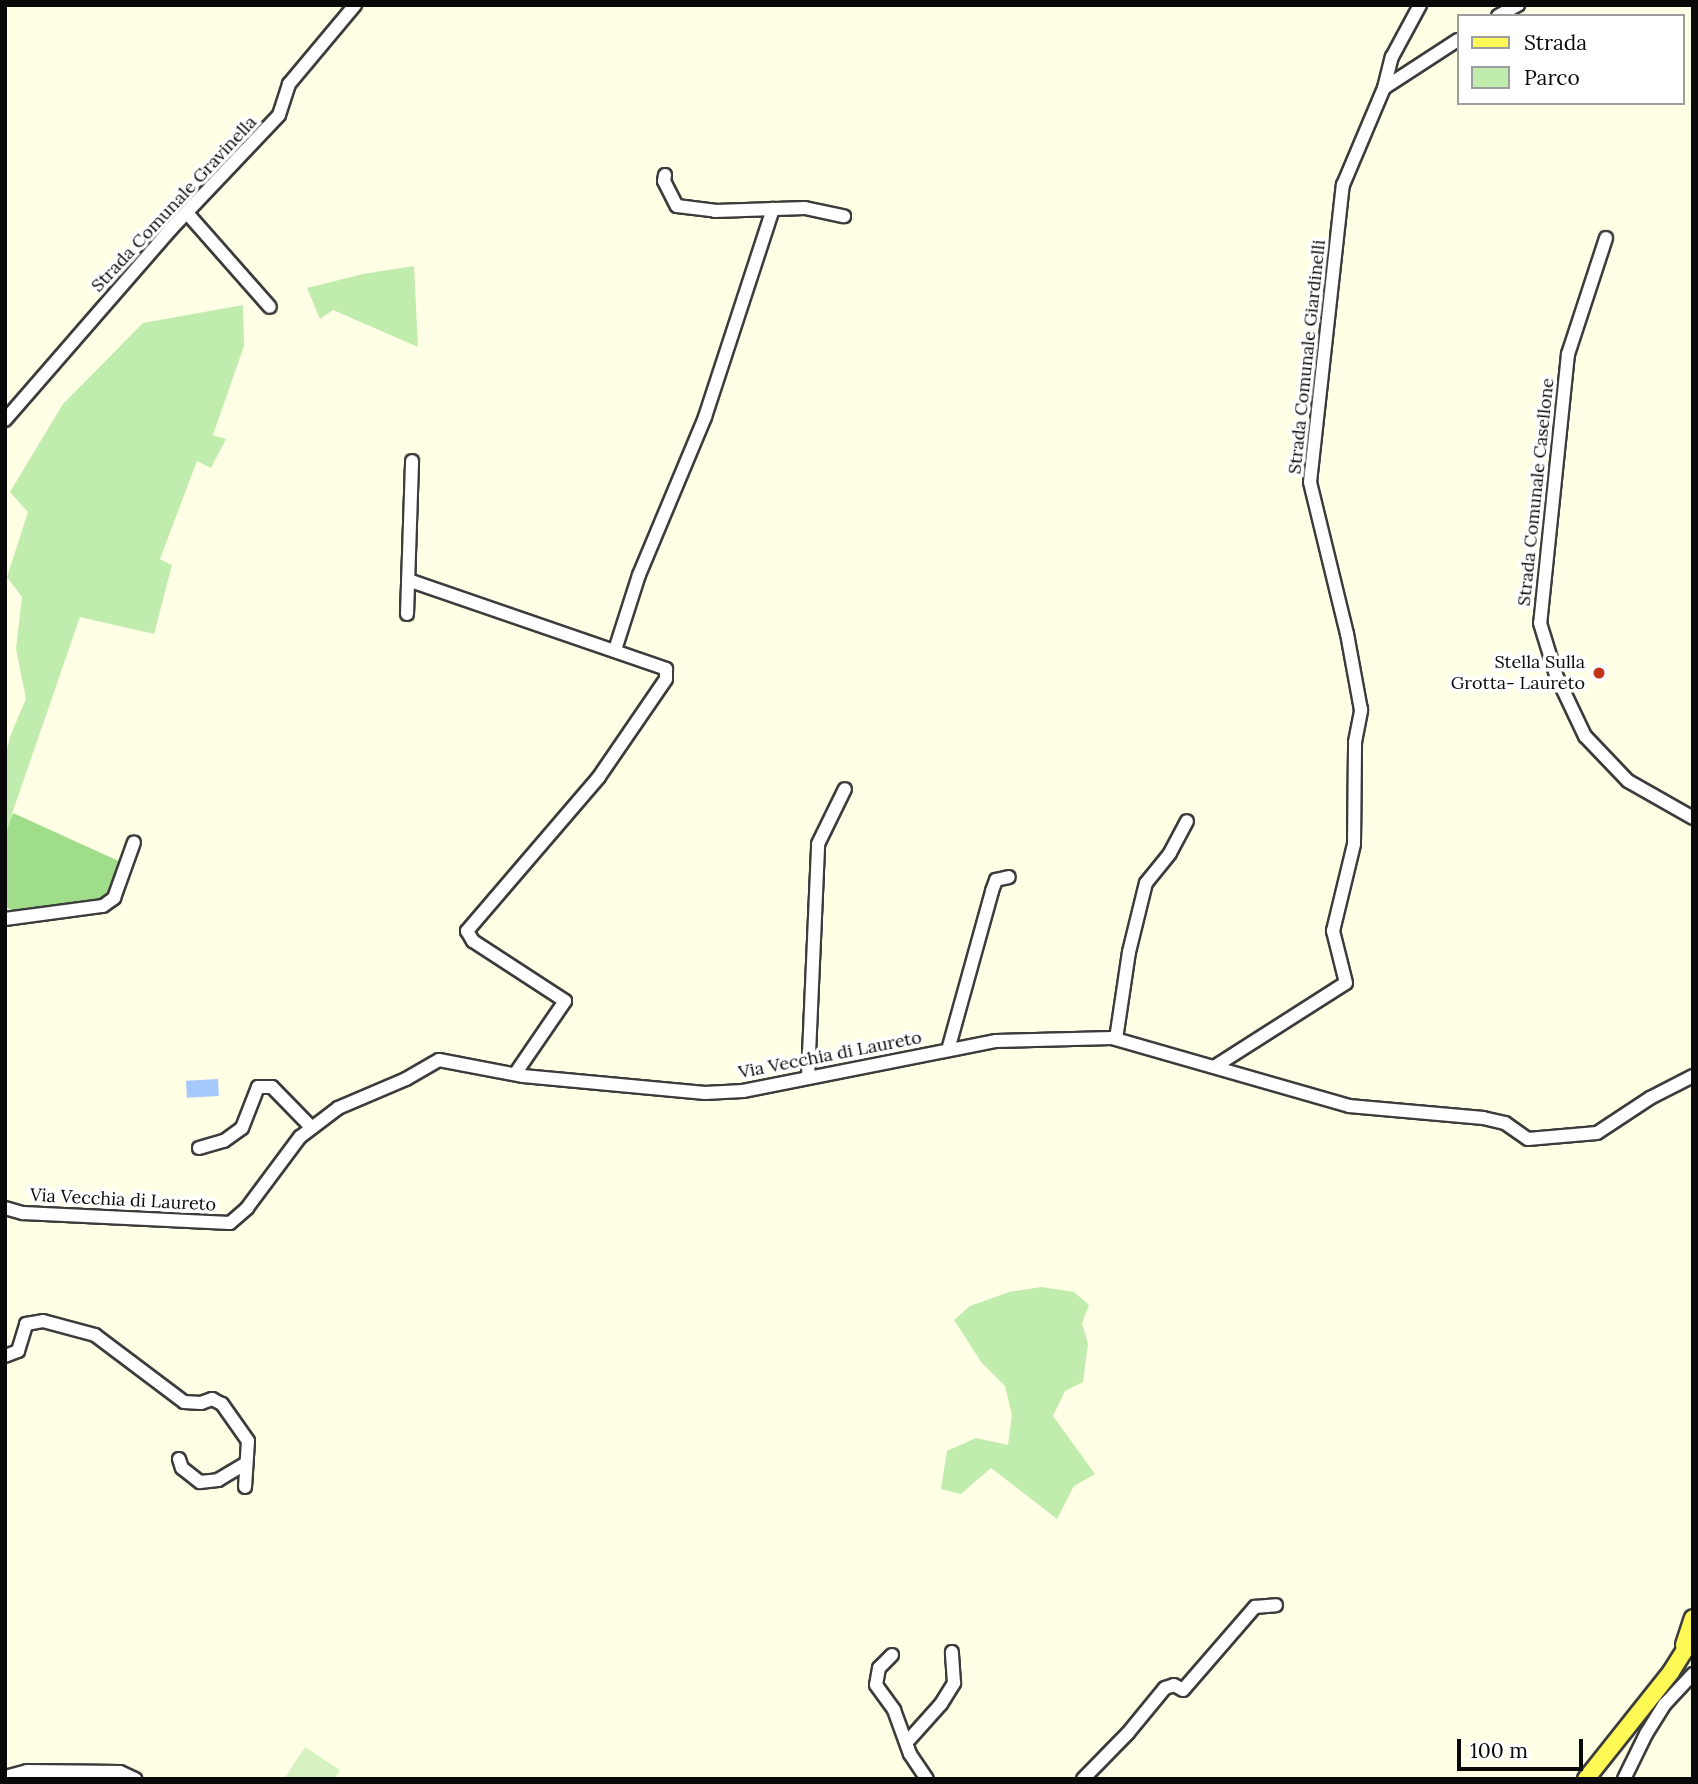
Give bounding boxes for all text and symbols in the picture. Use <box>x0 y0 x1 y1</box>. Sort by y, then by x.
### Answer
legend <box>1456 14 1684 105</box>
text: Strada <box>1524 29 1587 56</box>
text: Parco <box>1524 64 1580 91</box>
street label: Strada Comunale Gravinella <box>87 112 261 296</box>
street label: Strada Comunale Giardinelli <box>1284 239 1330 475</box>
street label: Strada Comunale Casellone <box>1513 377 1559 607</box>
place label: Stella Sulla Grotta- Laureto <box>1451 652 1585 694</box>
marker: Stella Sulla Grotta- Laureto <box>1591 665 1607 681</box>
street label: Via Vecchia di Laureto <box>737 1027 923 1083</box>
street label: Via Vecchia di Laureto <box>29 1184 217 1216</box>
scale bar <box>1460 1724 1586 1768</box>
text: 100 m <box>1470 1737 1528 1764</box>

